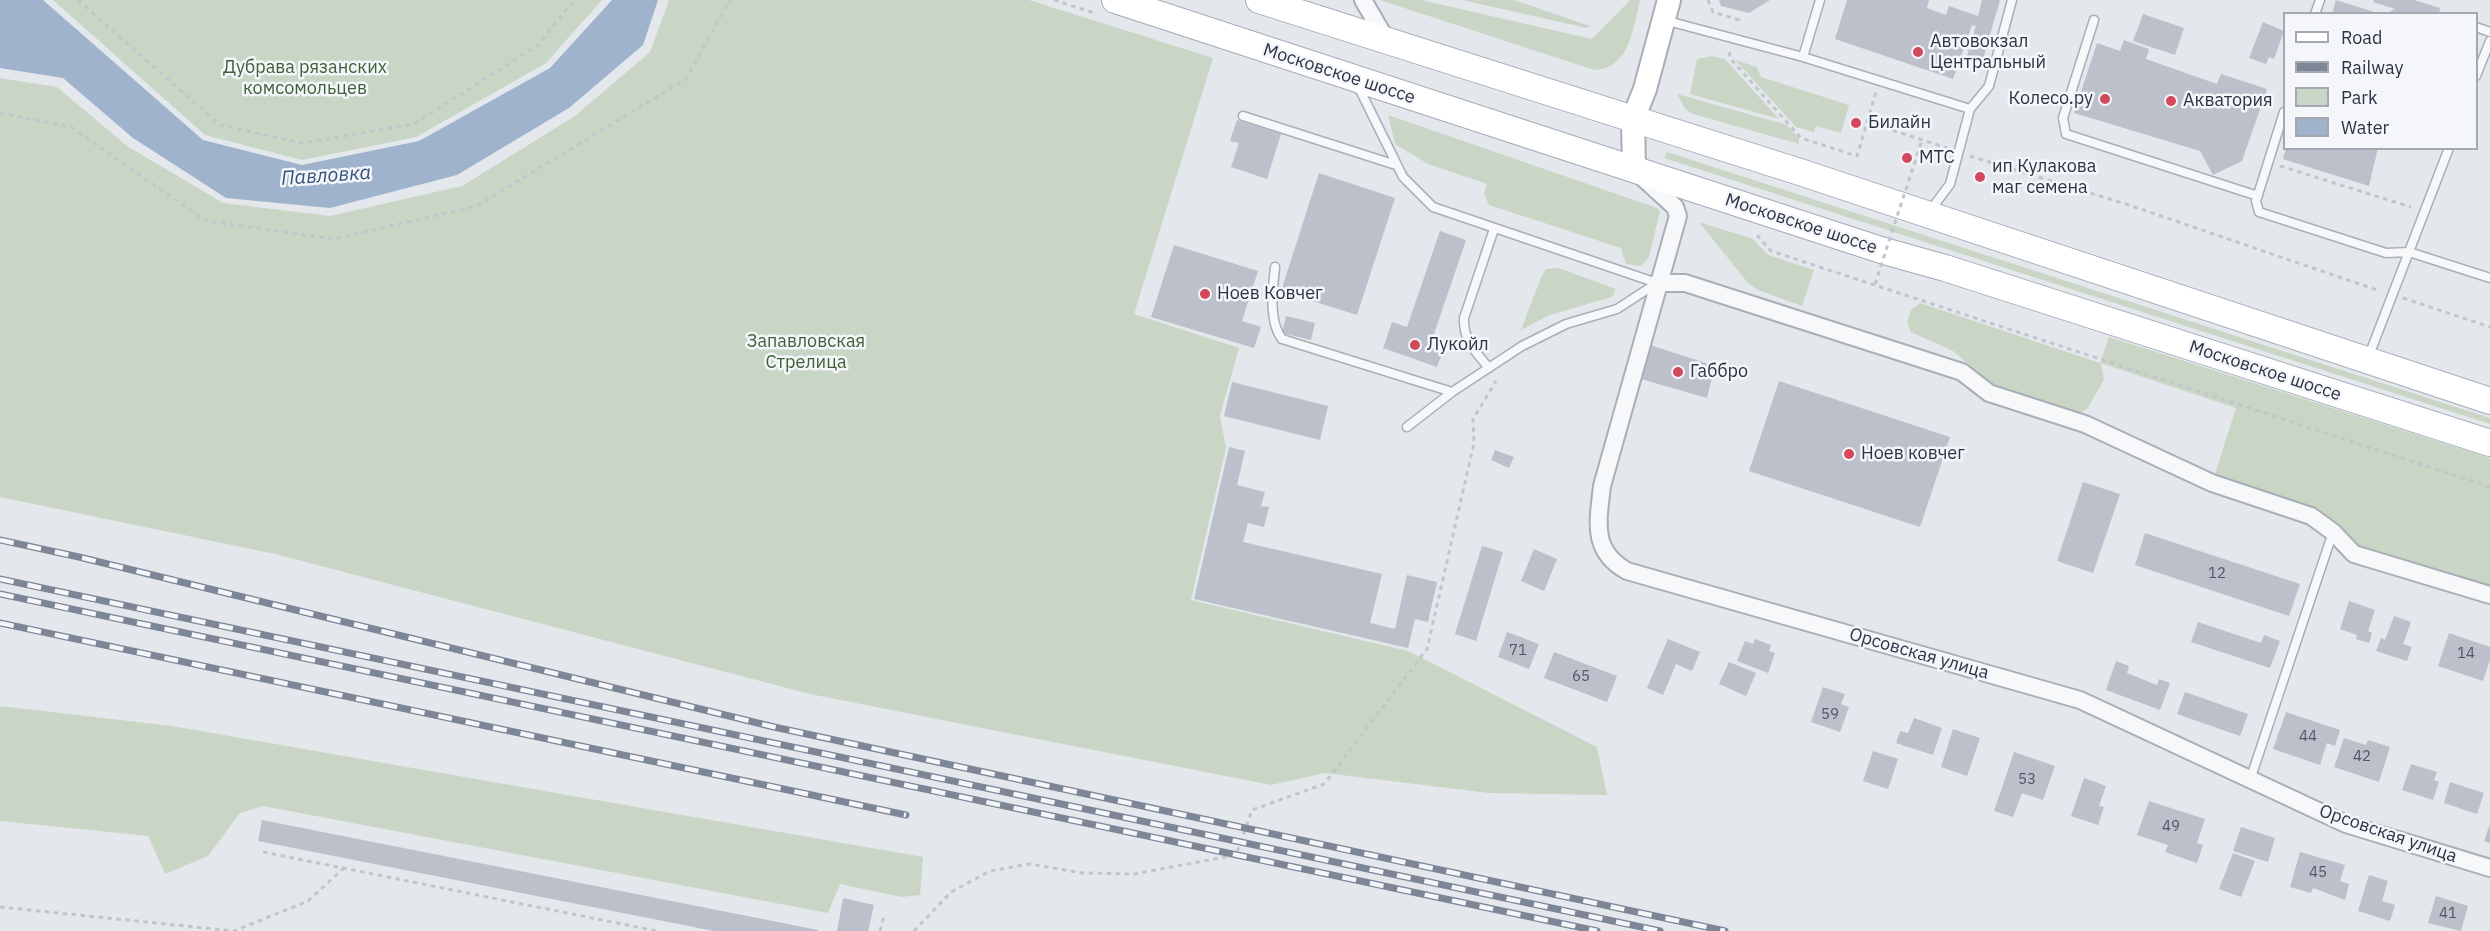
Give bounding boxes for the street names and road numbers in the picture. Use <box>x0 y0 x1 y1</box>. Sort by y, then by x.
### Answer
street label: Московское шоссе <box>1260 39 1418 109</box>
street label: Московское шоссе <box>1722 189 1880 259</box>
street label: Московское шоссе <box>2186 336 2344 406</box>
street label: Орсовская улица <box>1847 624 1991 684</box>
street label: Орсовская улица <box>2316 800 2460 868</box>

